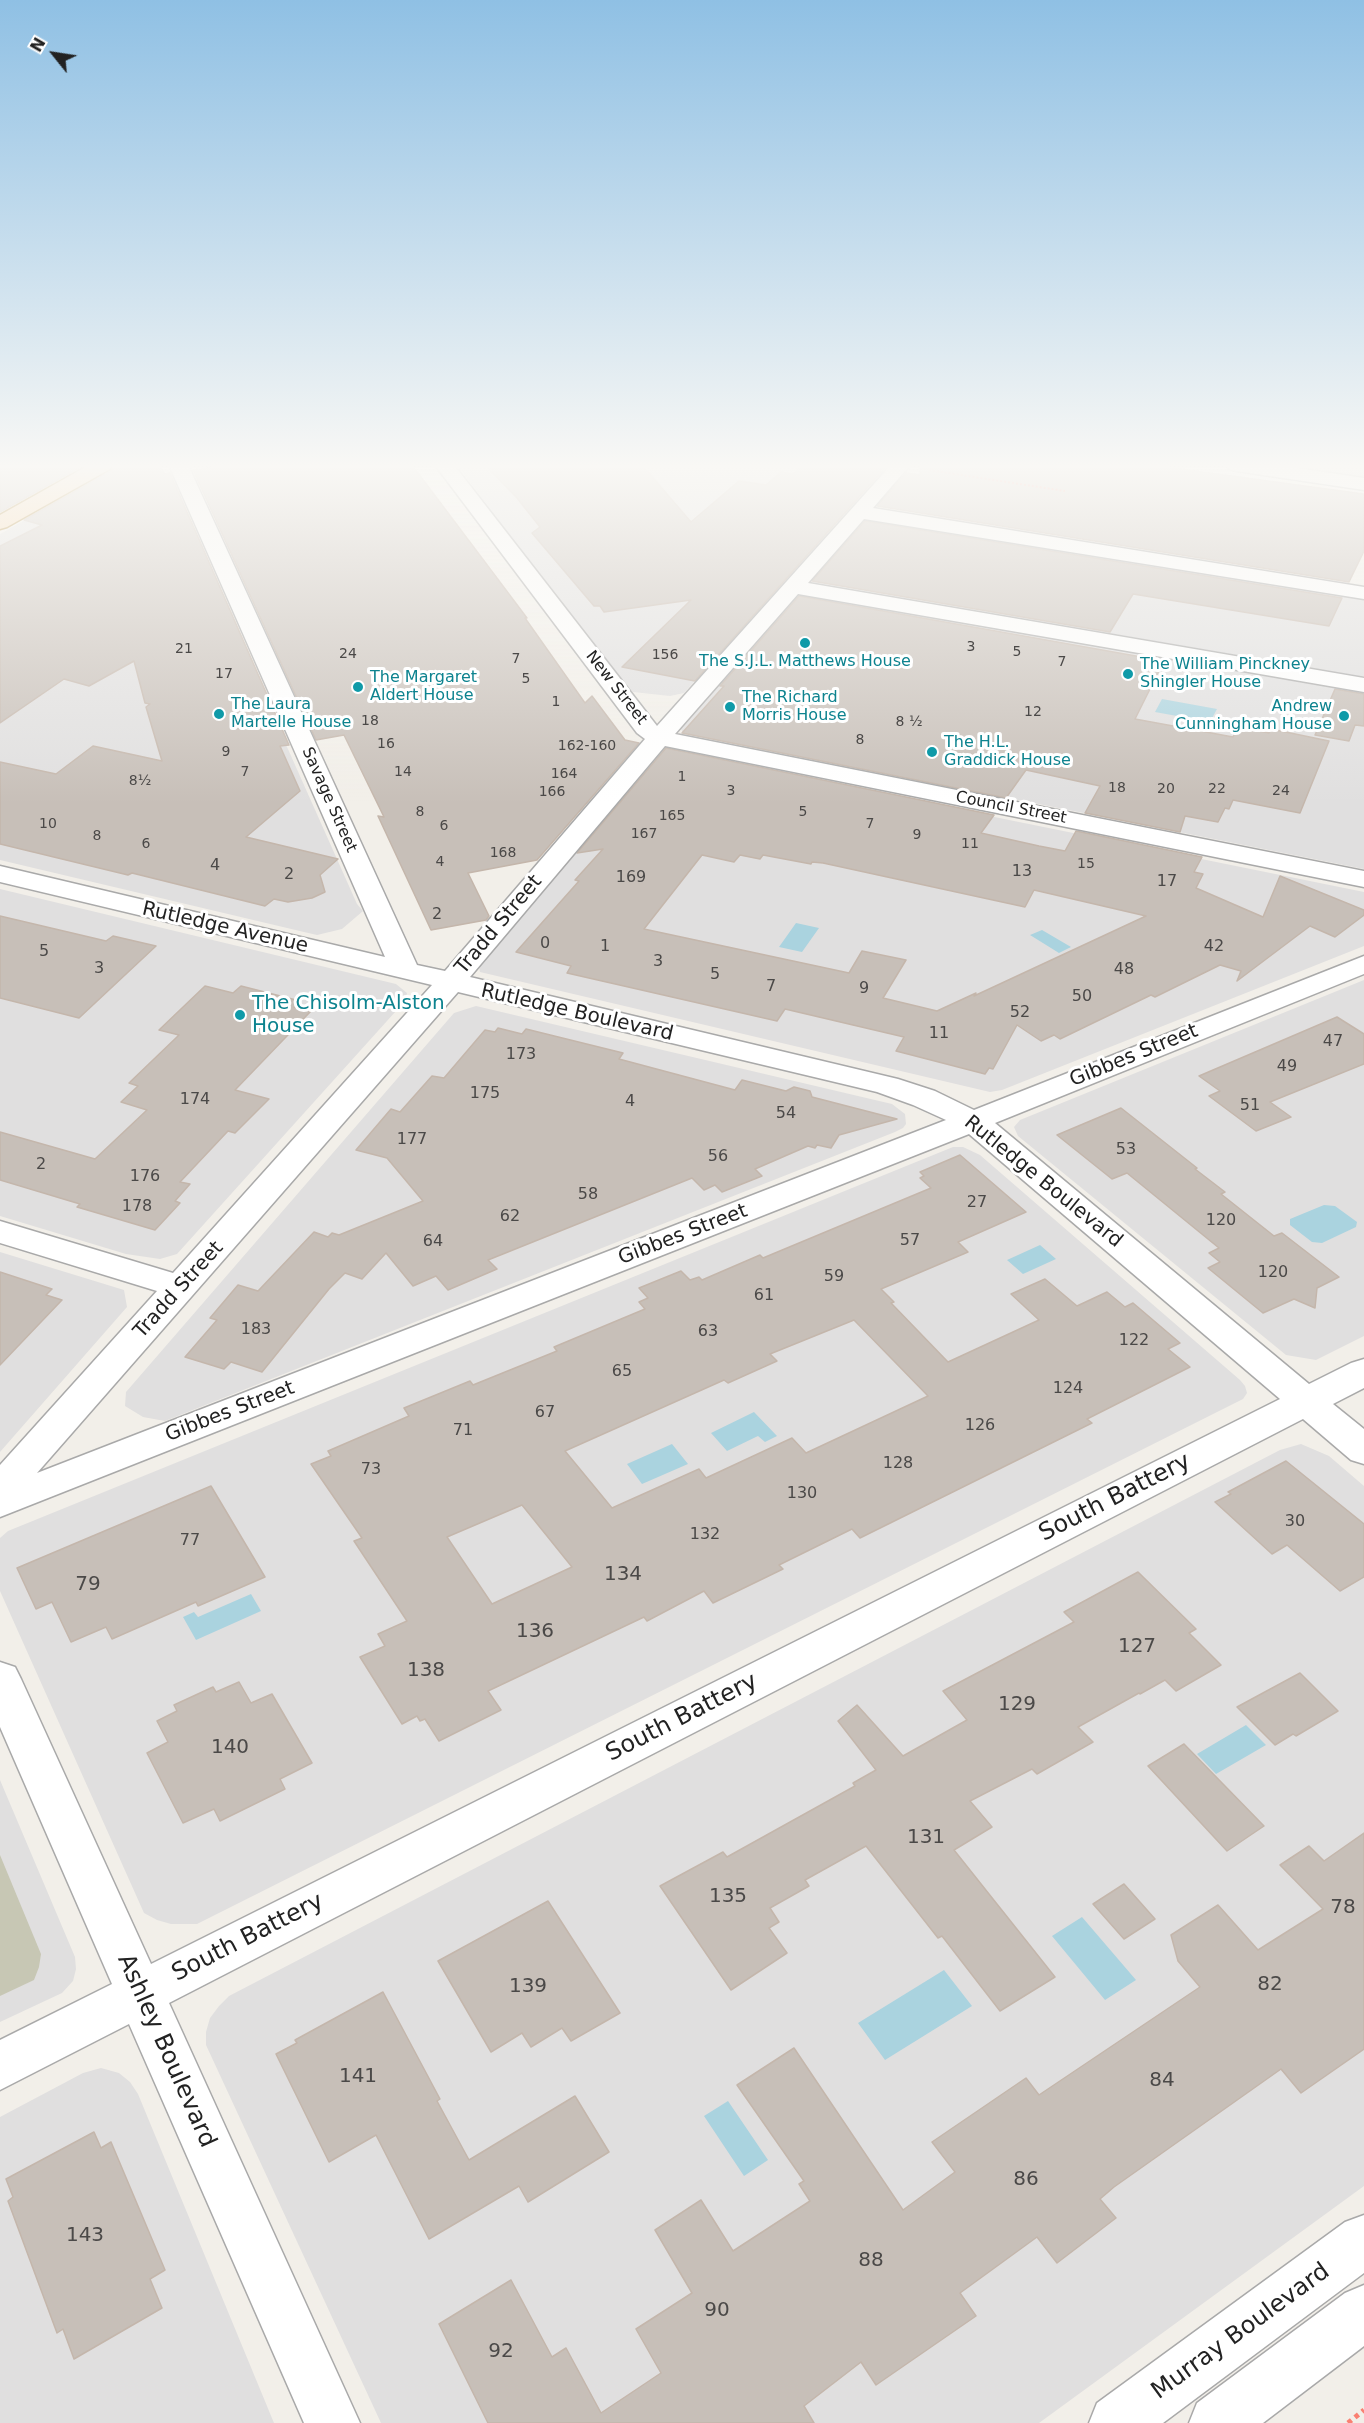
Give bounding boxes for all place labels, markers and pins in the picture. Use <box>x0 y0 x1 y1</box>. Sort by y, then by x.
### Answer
marker: The S.J.L. Matthews House <box>798 636 812 650</box>
place label: The S.J.L. Matthews House <box>699 652 911 672</box>
place label: The William Pinckney Shingler House <box>1140 655 1310 693</box>
marker: The William Pinckney Shingler House <box>1121 667 1135 681</box>
place label: The Margaret Aldert House <box>370 668 477 706</box>
marker: The Margaret Aldert House <box>351 680 365 694</box>
place label: The Richard Morris House <box>742 688 846 726</box>
place label: The Laura Martelle House <box>231 695 351 733</box>
place label: Andrew Cunningham House <box>1175 697 1332 735</box>
marker: The Richard Morris House <box>723 700 737 714</box>
marker: The Laura Martelle House <box>212 707 226 721</box>
marker: Andrew Cunningham House <box>1337 709 1351 723</box>
place label: The H.L. Graddick House <box>944 733 1071 771</box>
marker: The H.L. Graddick House <box>925 745 939 759</box>
place label: The Chisolm-Alston House <box>252 992 445 1039</box>
marker: The Chisolm-Alston House <box>233 1008 247 1022</box>

